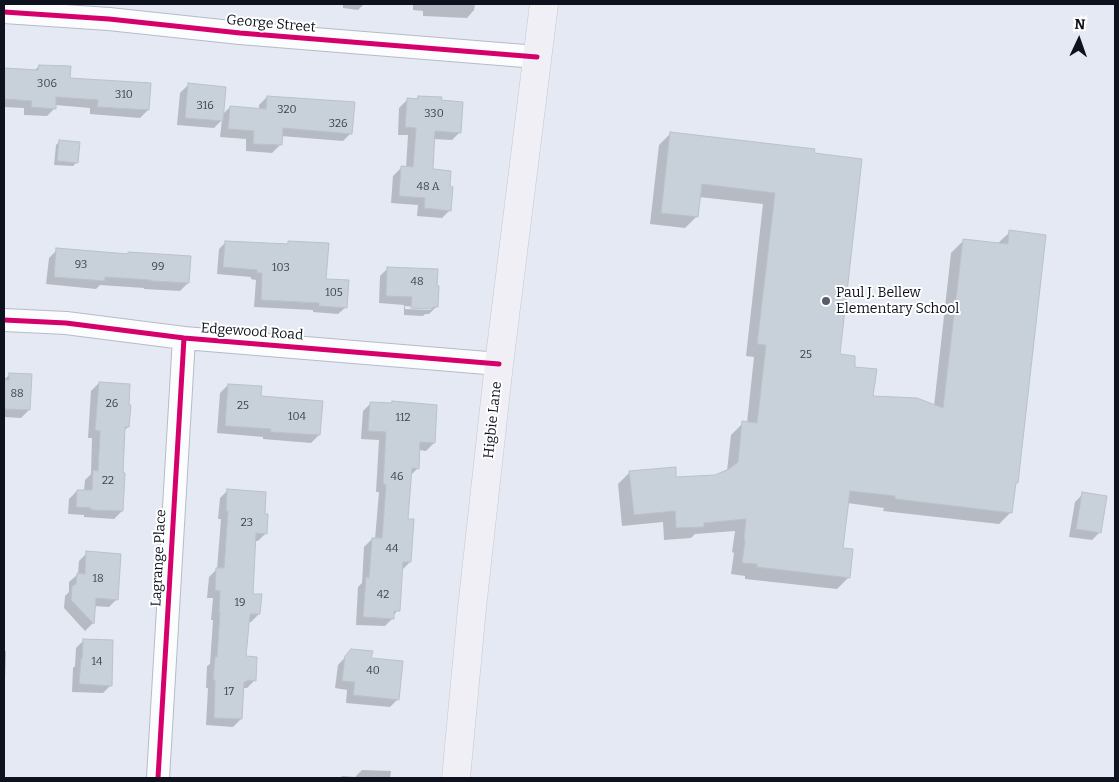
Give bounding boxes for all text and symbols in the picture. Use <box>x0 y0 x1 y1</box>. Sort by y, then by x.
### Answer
street label: George Street <box>226 12 316 36</box>
north arrow <box>1054 15 1104 65</box>
text: N <box>1074 16 1086 33</box>
house number: 306 <box>37 77 57 91</box>
house number: 310 <box>115 88 133 102</box>
house number: 316 <box>196 99 214 113</box>
house number: 320 <box>277 103 297 117</box>
house number: 330 <box>424 107 444 121</box>
house number: 326 <box>329 117 347 131</box>
house number: 48 A <box>416 180 440 194</box>
house number: 93 <box>75 258 87 272</box>
house number: 99 <box>152 260 164 274</box>
house number: 103 <box>272 261 290 275</box>
house number: 48 <box>410 275 424 289</box>
place label: Paul J. Bellew Elementary School <box>836 285 959 318</box>
house number: 105 <box>325 286 343 300</box>
marker: Paul J. Bellew Elementary School <box>820 295 832 307</box>
street label: Edgewood Road <box>200 320 304 344</box>
house number: 25 <box>800 348 812 362</box>
street label: Higbie Lane <box>481 381 505 459</box>
house number: 88 <box>10 387 24 401</box>
house number: 26 <box>106 397 118 411</box>
house number: 25 <box>237 399 249 413</box>
house number: 104 <box>288 410 306 424</box>
house number: 112 <box>396 411 410 425</box>
house number: 46 <box>391 470 403 484</box>
house number: 22 <box>102 474 114 488</box>
street label: Lagrange Place <box>148 509 170 607</box>
house number: 23 <box>241 516 253 530</box>
house number: 44 <box>386 542 398 556</box>
house number: 18 <box>92 572 104 586</box>
house number: 42 <box>377 588 389 602</box>
house number: 19 <box>235 596 245 610</box>
house number: 14 <box>92 655 102 669</box>
house number: 40 <box>366 664 380 678</box>
house number: 17 <box>224 685 234 699</box>

